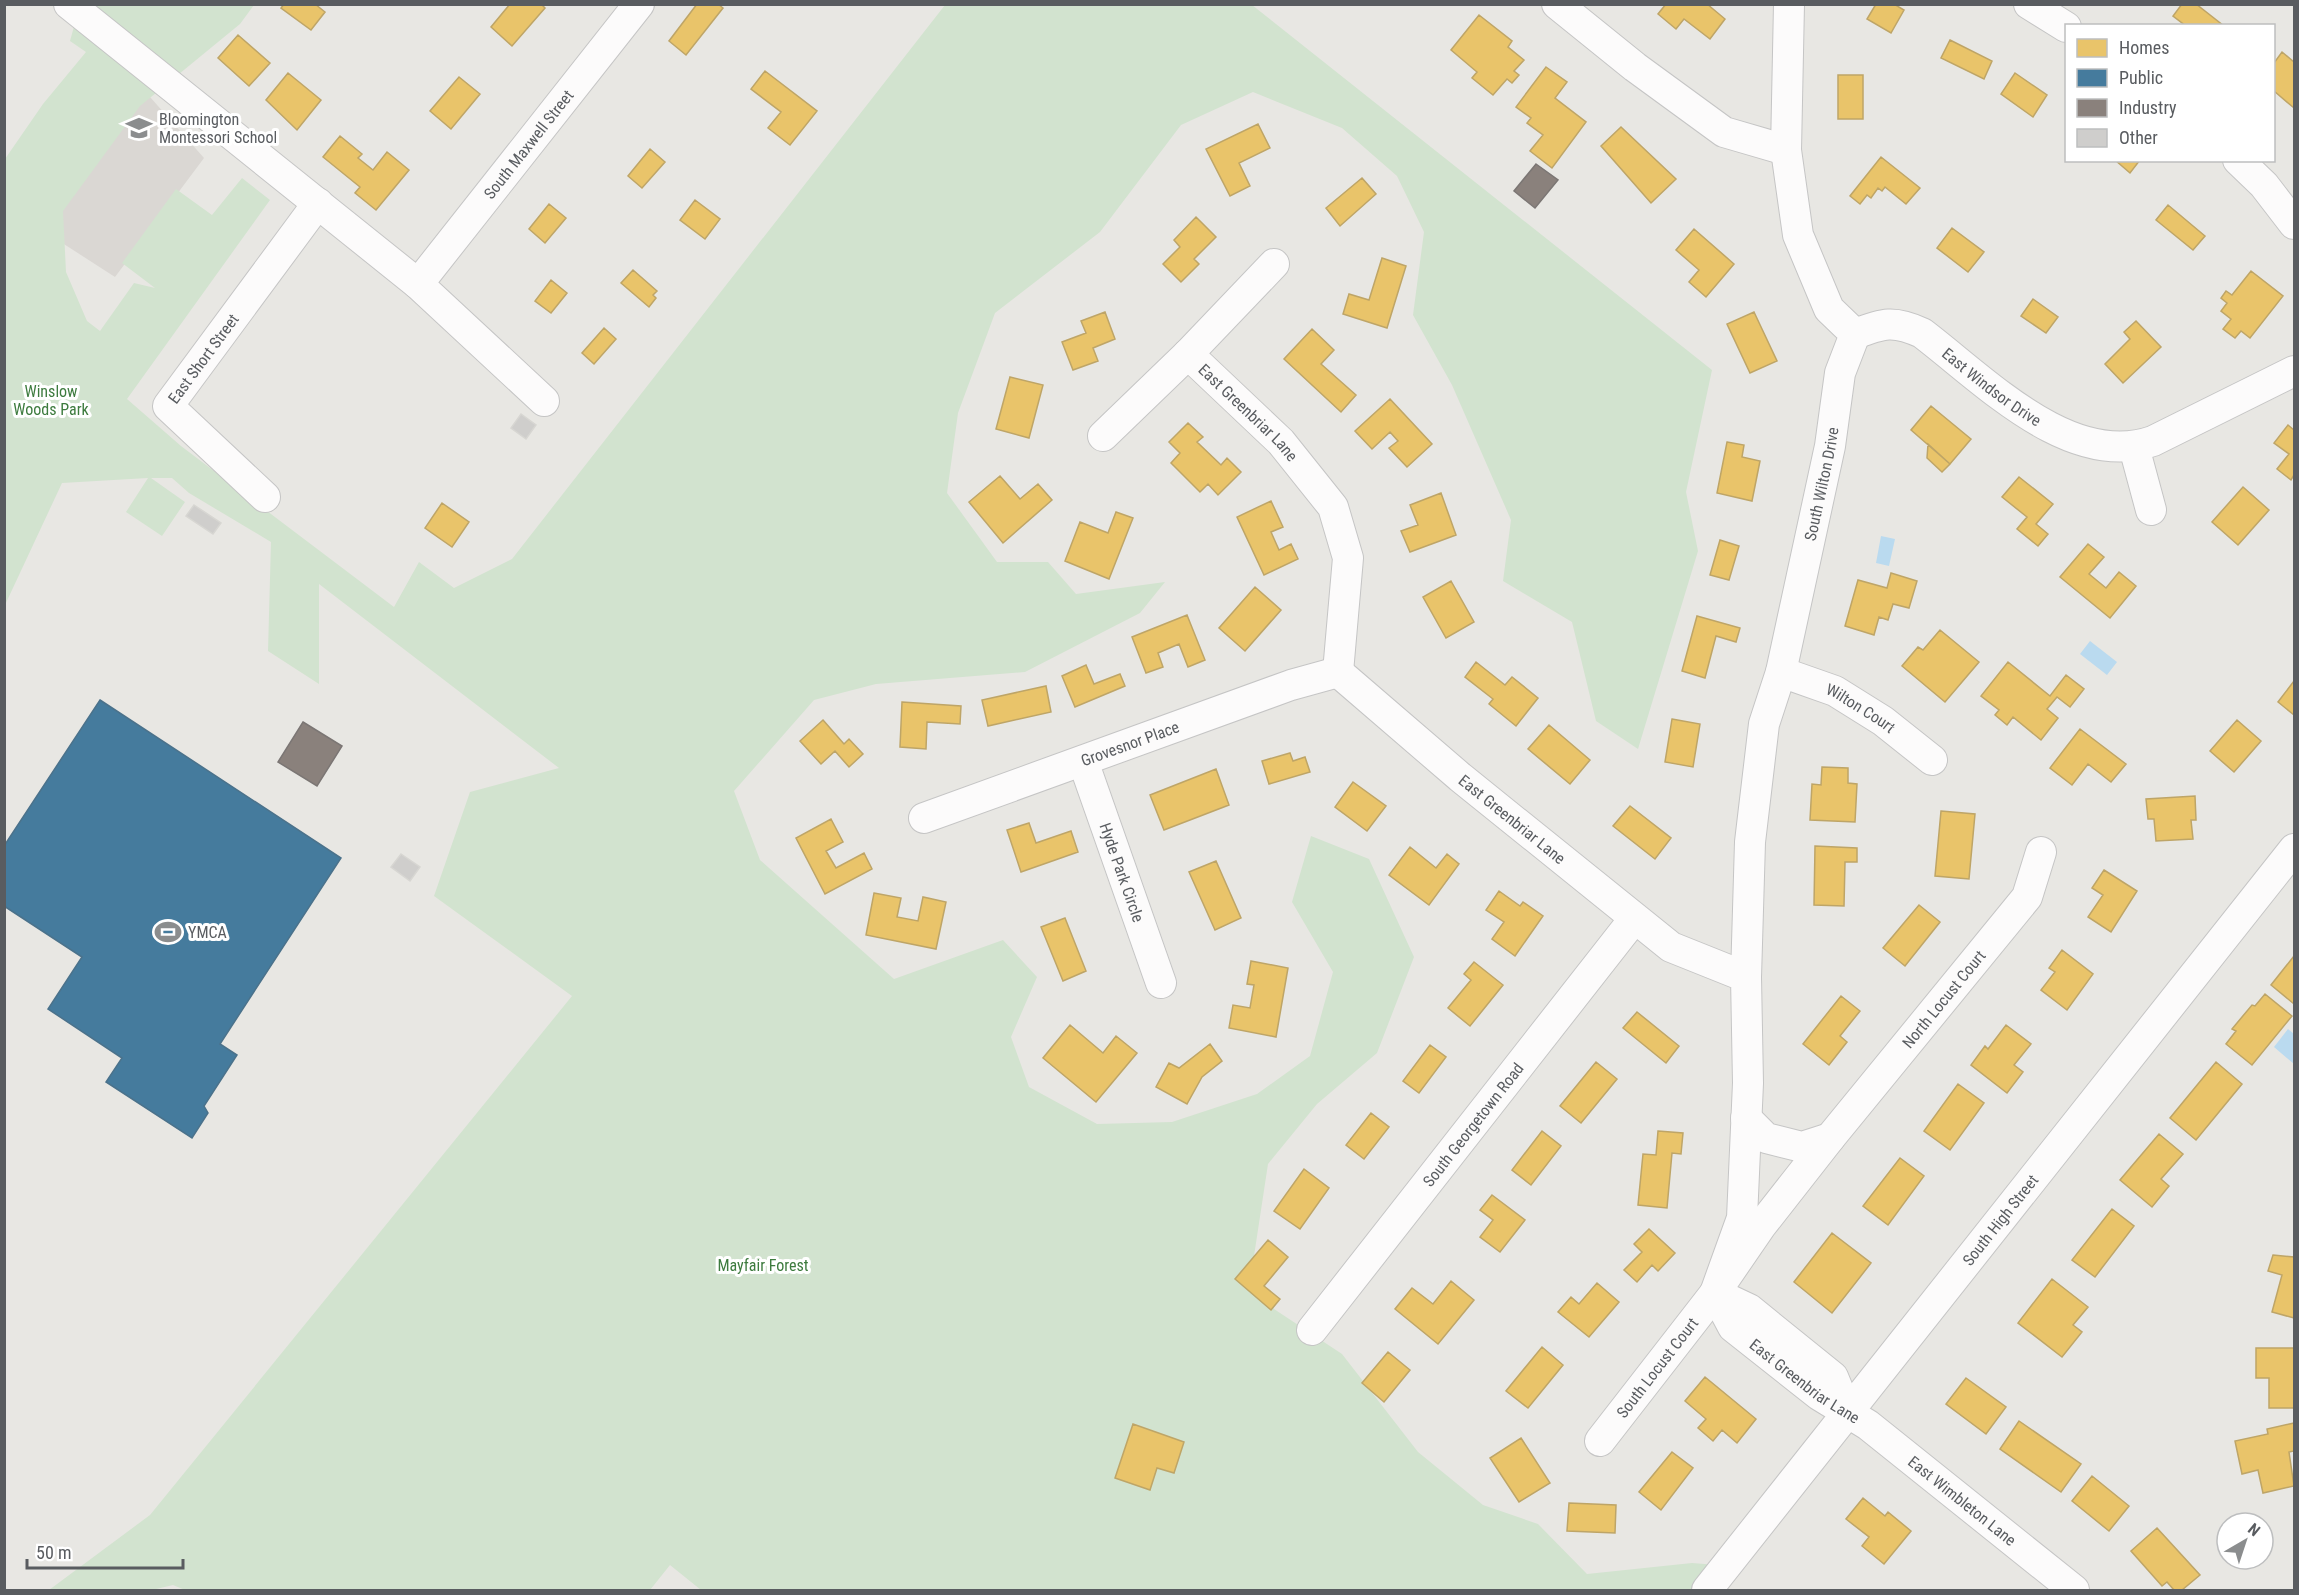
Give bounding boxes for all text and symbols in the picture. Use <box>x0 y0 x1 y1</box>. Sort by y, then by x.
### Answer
legend <box>2065 24 2275 162</box>
text: Homes <box>2119 37 2169 58</box>
text: Public <box>2119 67 2163 88</box>
street label: South Maxwell Street <box>480 86 578 203</box>
text: Industry <box>2119 97 2177 118</box>
place label: Bloomington Montessori School <box>159 110 277 147</box>
school or university icon: Bloomington Montessori School <box>124 113 154 143</box>
text: Other <box>2119 127 2158 148</box>
street label: East Short Street <box>164 310 243 407</box>
street label: East Windsor Drive <box>1938 344 2044 430</box>
street label: East Greenbriar Lane <box>1194 360 1302 465</box>
park label: Winslow Woods Park <box>13 382 90 419</box>
street label: South Wilton Drive <box>1801 426 1842 543</box>
street label: Wilton Court <box>1824 680 1899 737</box>
street label: Grovesnor Place <box>1078 717 1182 770</box>
street label: East Greenbriar Lane <box>1455 771 1569 868</box>
street label: Hyde Park Circle <box>1095 820 1148 925</box>
sports icon: YMCA <box>153 917 183 947</box>
place label: YMCA <box>188 923 227 942</box>
street label: North Locust Court <box>1898 946 1990 1052</box>
street label: South Georgetown Road <box>1419 1059 1528 1190</box>
street label: South High Street <box>1959 1171 2042 1270</box>
park label: Mayfair Forest <box>717 1256 809 1275</box>
street label: South Locust Court <box>1613 1314 1702 1422</box>
street label: East Greenbriar Lane <box>1746 1335 1863 1428</box>
street label: East Wimbleton Lane <box>1904 1452 2020 1550</box>
north arrow <box>2215 1511 2275 1571</box>
text: N <box>2244 1519 2264 1540</box>
scale bar <box>27 1532 183 1570</box>
text: 50 m <box>36 1542 71 1563</box>

